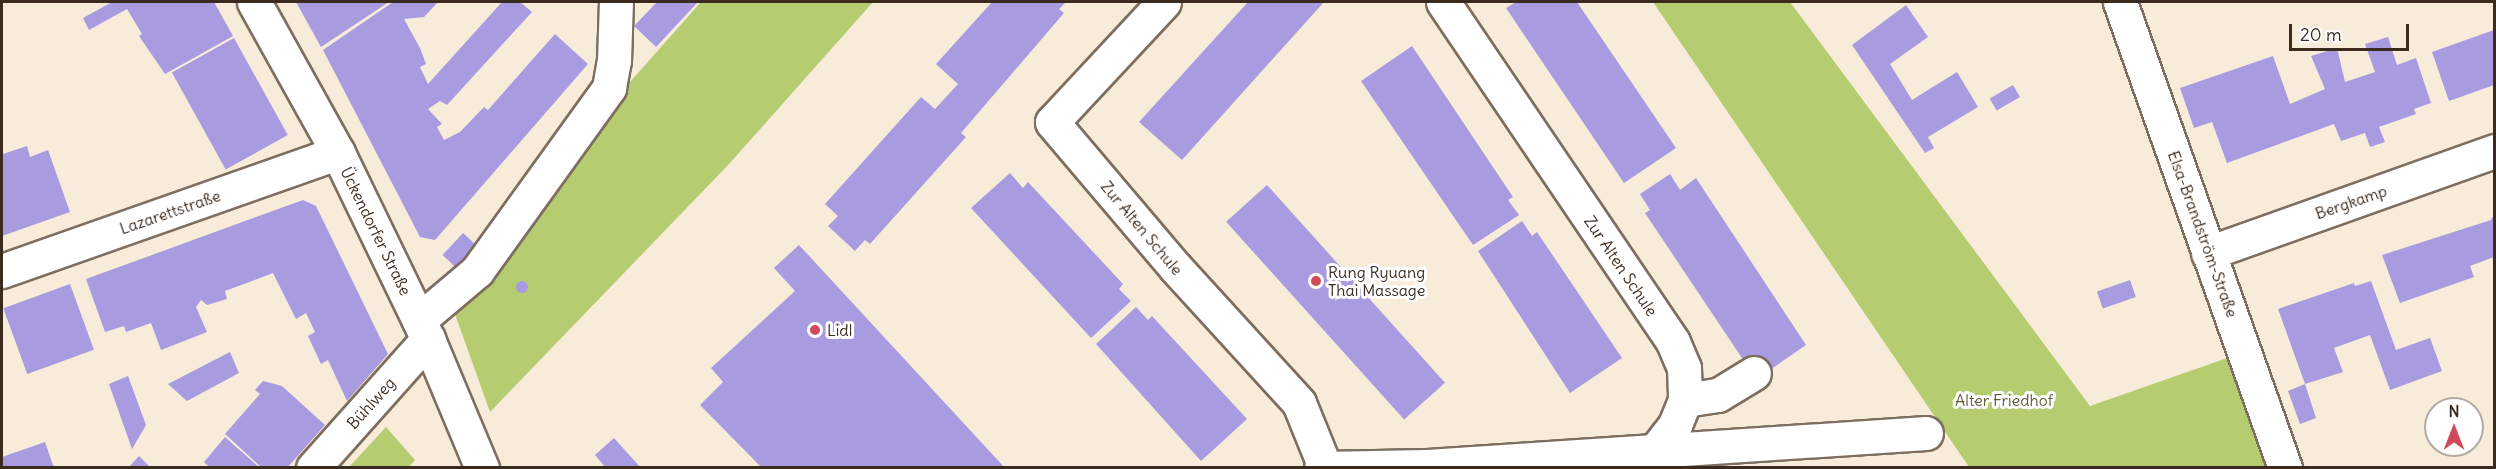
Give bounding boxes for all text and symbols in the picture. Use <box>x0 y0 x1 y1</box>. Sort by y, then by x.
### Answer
scale bar <box>2292 12 2412 50</box>
text: 20 m <box>2300 23 2342 46</box>
street label: Elsa-Brandström-Straße <box>2164 148 2242 320</box>
street label: Ückendorfer Straße <box>337 164 415 298</box>
street label: Zur Alten Schule <box>1097 177 1187 279</box>
street label: Bergkamp <box>2313 181 2389 223</box>
street label: Lazarettstraße <box>117 186 223 238</box>
street label: Zur Alten Schule <box>1580 212 1662 320</box>
place label: Rung Ryuang Thai Massage <box>1328 262 1425 300</box>
marker: Rung Ryuang Thai Massage <box>1309 274 1323 288</box>
place label: Lidl <box>827 320 852 340</box>
marker: Lidl <box>808 323 822 337</box>
street label: Bühlweg <box>343 373 399 433</box>
park label: Alter Friedhof <box>1955 390 2053 410</box>
north arrow <box>2424 397 2484 457</box>
text: N <box>2448 401 2460 421</box>

